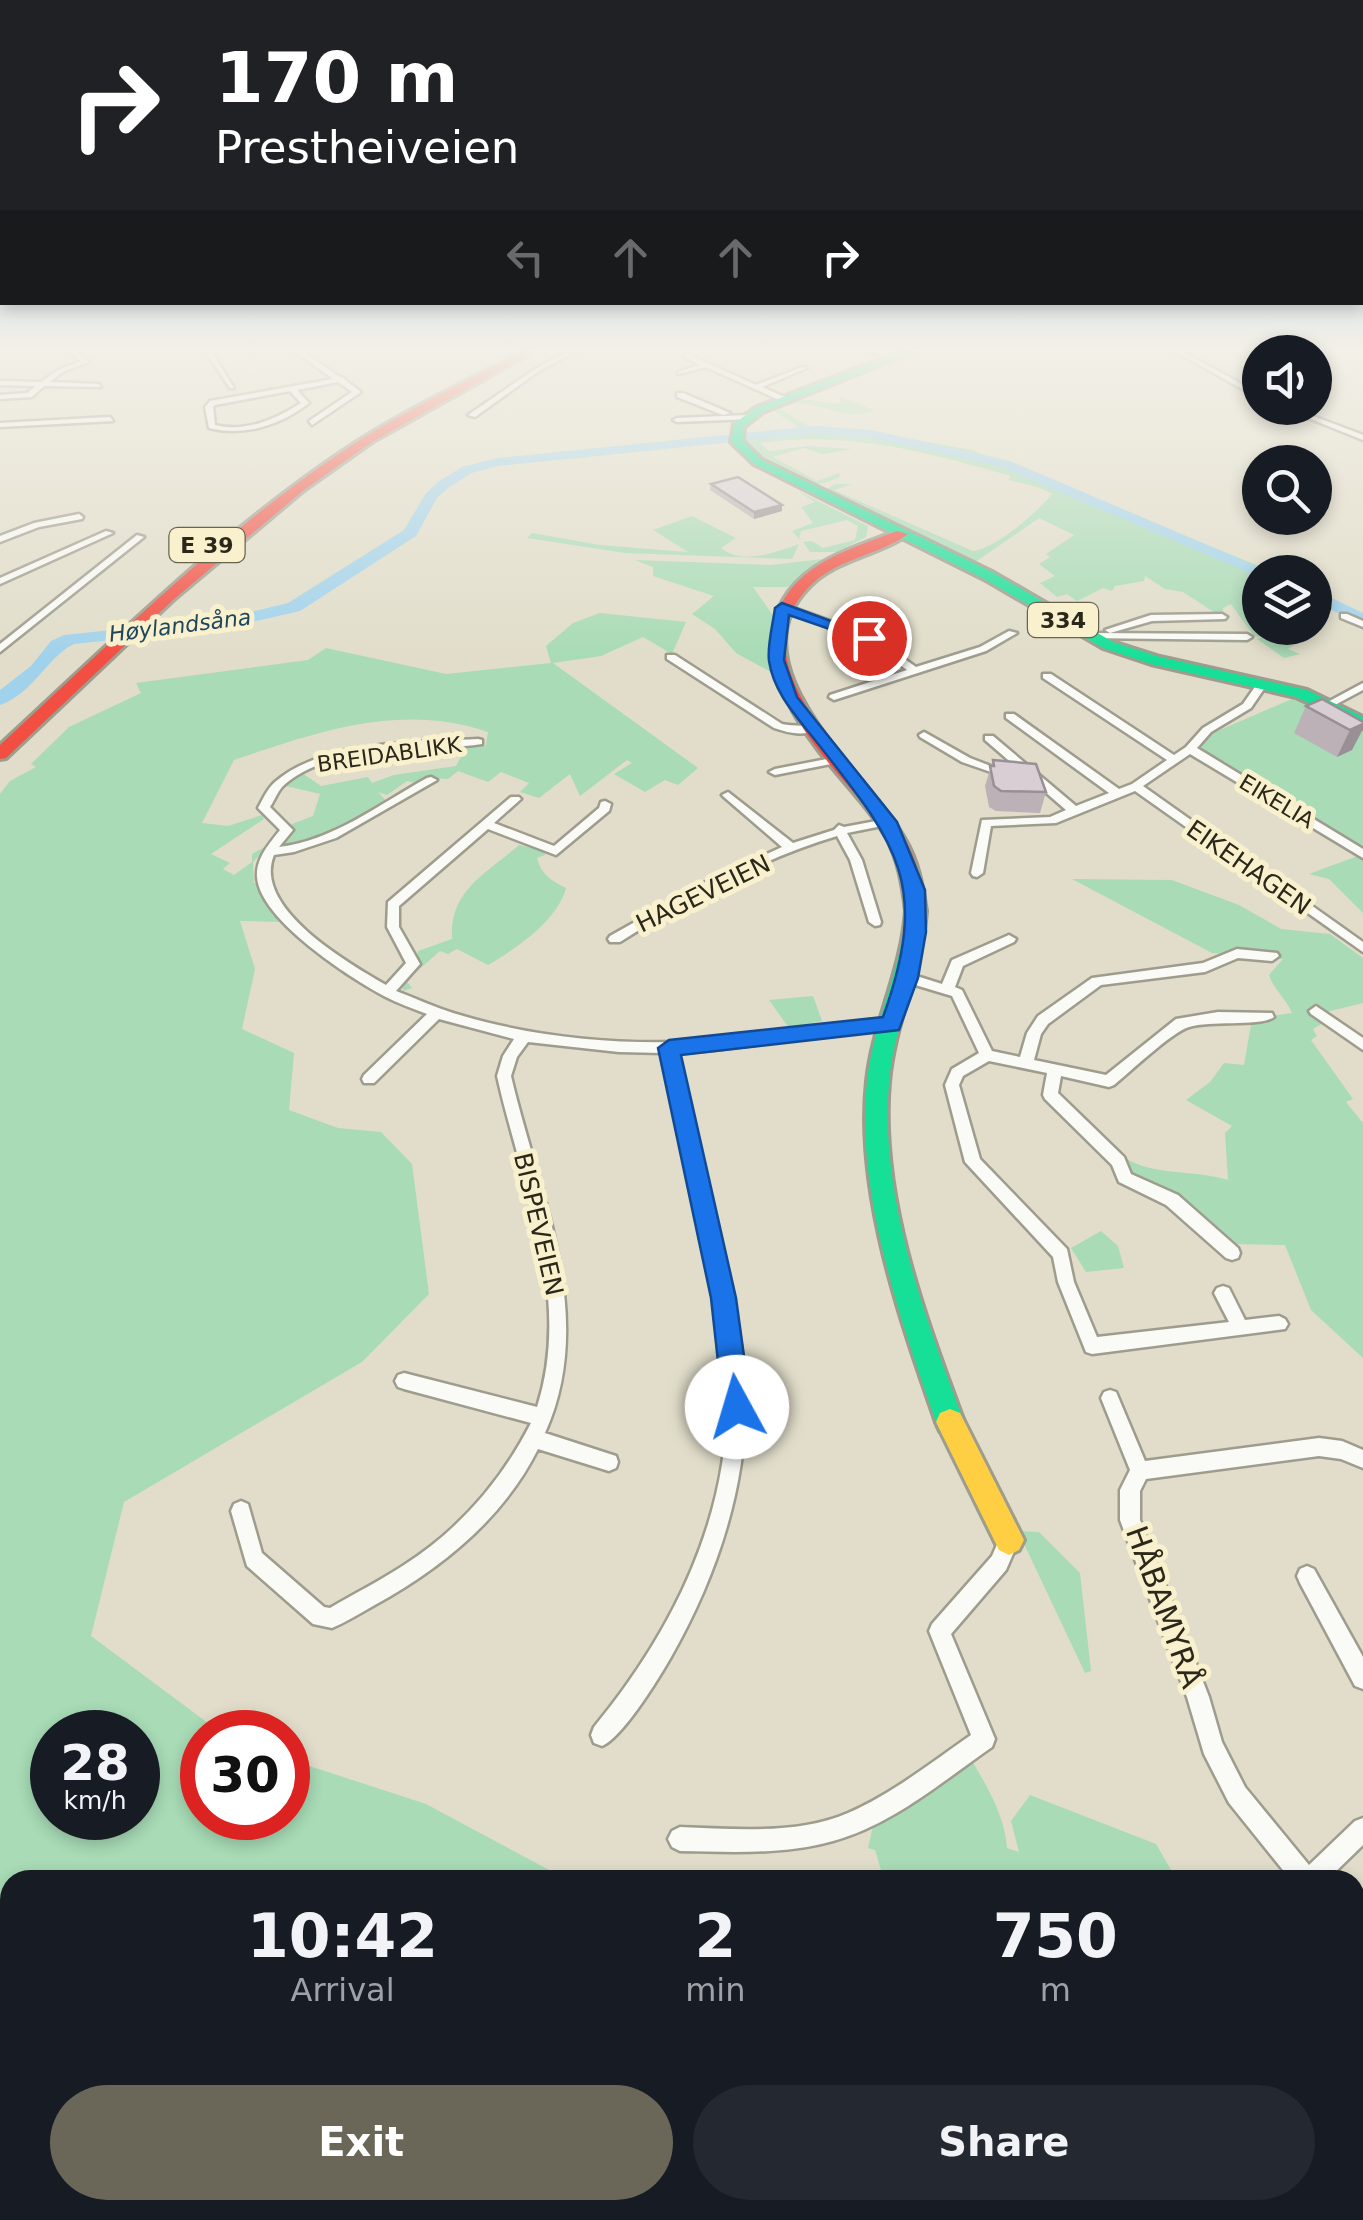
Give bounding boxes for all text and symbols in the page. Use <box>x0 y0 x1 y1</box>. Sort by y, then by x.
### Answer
text: 170 m <box>215 37 458 119</box>
icon: right <box>50 40 180 170</box>
text: Prestheiveien <box>215 121 519 174</box>
icon: left <box>498 230 553 285</box>
icon: ahead <box>603 230 658 285</box>
icon: ahead <box>708 230 763 285</box>
icon: right <box>813 230 868 285</box>
map controls <box>1242 335 1332 645</box>
button: sound <box>1242 335 1332 425</box>
button: search <box>1242 445 1332 535</box>
road number: E 39 <box>170 528 244 562</box>
button: layers <box>1242 555 1332 645</box>
pin <box>827 596 912 681</box>
road number: 334 <box>1028 603 1098 637</box>
water label: Høylandsåna <box>108 604 253 647</box>
icon: arrive <box>842 611 897 666</box>
street label: BREIDABLIKK <box>316 732 463 777</box>
street label: EIKELIA <box>1235 769 1319 833</box>
street label: EIKEHAGEN <box>1181 814 1316 921</box>
street label: HAGEVEIEN <box>632 849 775 938</box>
street label: BISPEVEIEN <box>508 1150 569 1299</box>
position arrow <box>685 1355 789 1459</box>
street label: HÅBAMYRÅ <box>1119 1521 1210 1693</box>
speed limit sign: 30 <box>180 1710 310 1840</box>
text: 28 <box>60 1734 130 1792</box>
text: km/h <box>63 1786 127 1815</box>
text: 10:42 <box>247 1901 438 1971</box>
text: 2 <box>694 1901 736 1971</box>
text: 750 <box>993 1901 1118 1971</box>
text: Arrival <box>291 1971 395 2009</box>
text: min <box>685 1971 746 2009</box>
text: m <box>1040 1971 1071 2009</box>
button: Exit <box>50 2085 673 2200</box>
button: Share <box>693 2085 1315 2200</box>

